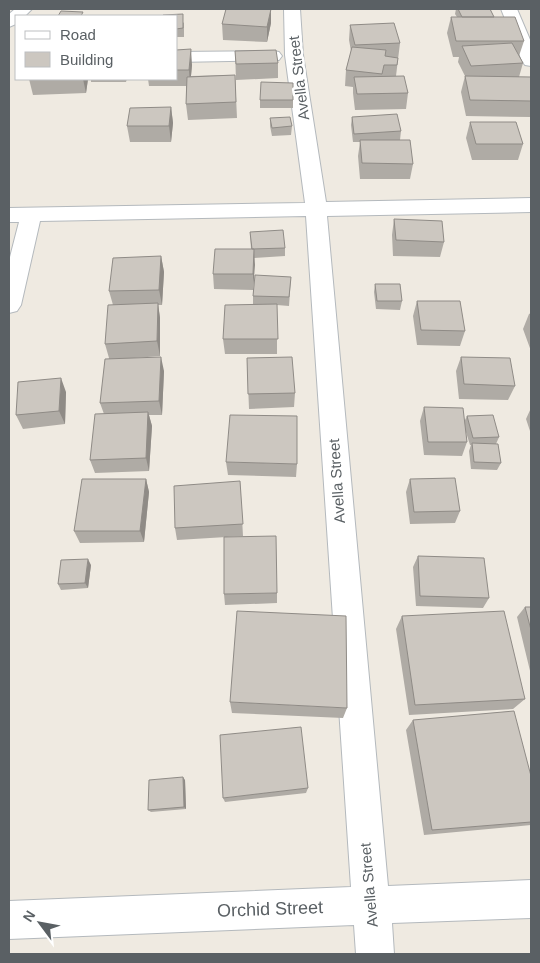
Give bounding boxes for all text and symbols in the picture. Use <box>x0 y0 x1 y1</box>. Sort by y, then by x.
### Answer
legend <box>15 15 178 80</box>
text: Road <box>60 26 96 43</box>
street label: Avella Street <box>285 34 312 121</box>
text: Building <box>60 51 113 68</box>
street label: Avella Street <box>325 437 348 524</box>
street label: Avella Street <box>356 841 381 928</box>
street label: Orchid Street <box>217 897 323 921</box>
north arrow <box>15 898 65 948</box>
text: N <box>20 908 38 925</box>

